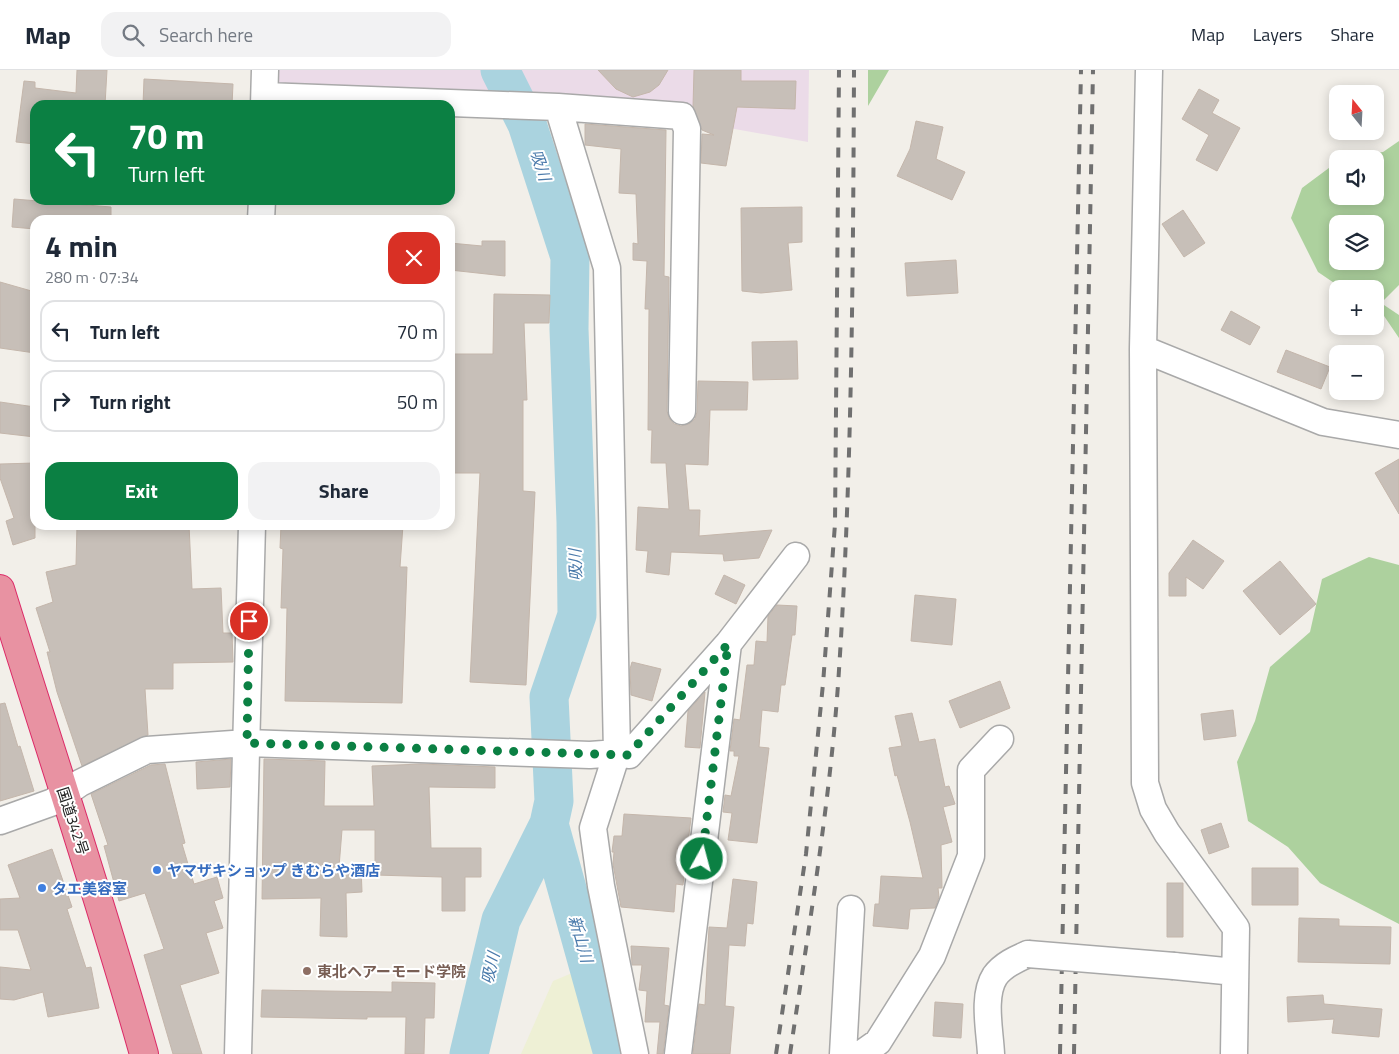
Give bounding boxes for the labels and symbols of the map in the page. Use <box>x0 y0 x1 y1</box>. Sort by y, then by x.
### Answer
north arrow <box>1329 85 1384 140</box>
water label: 吸川 <box>525 146 558 186</box>
water label: 吸川 <box>562 547 588 581</box>
pin <box>228 600 270 642</box>
street label: 国道342号 <box>51 784 95 858</box>
position arrow <box>675 832 727 884</box>
place label: ヤマザキショップ きむらや酒店 <box>167 859 380 882</box>
marker: ヤマザキショップ きむらや酒店 <box>151 864 163 876</box>
place label: タエ美容室 <box>52 877 127 900</box>
marker: タエ美容室 <box>36 882 48 894</box>
water label: 新山川 <box>563 913 600 967</box>
water label: 吸川 <box>475 948 506 986</box>
place label: 東北ヘアーモード学院 <box>317 960 466 983</box>
marker: 東北ヘアーモード学院 <box>301 965 313 977</box>

